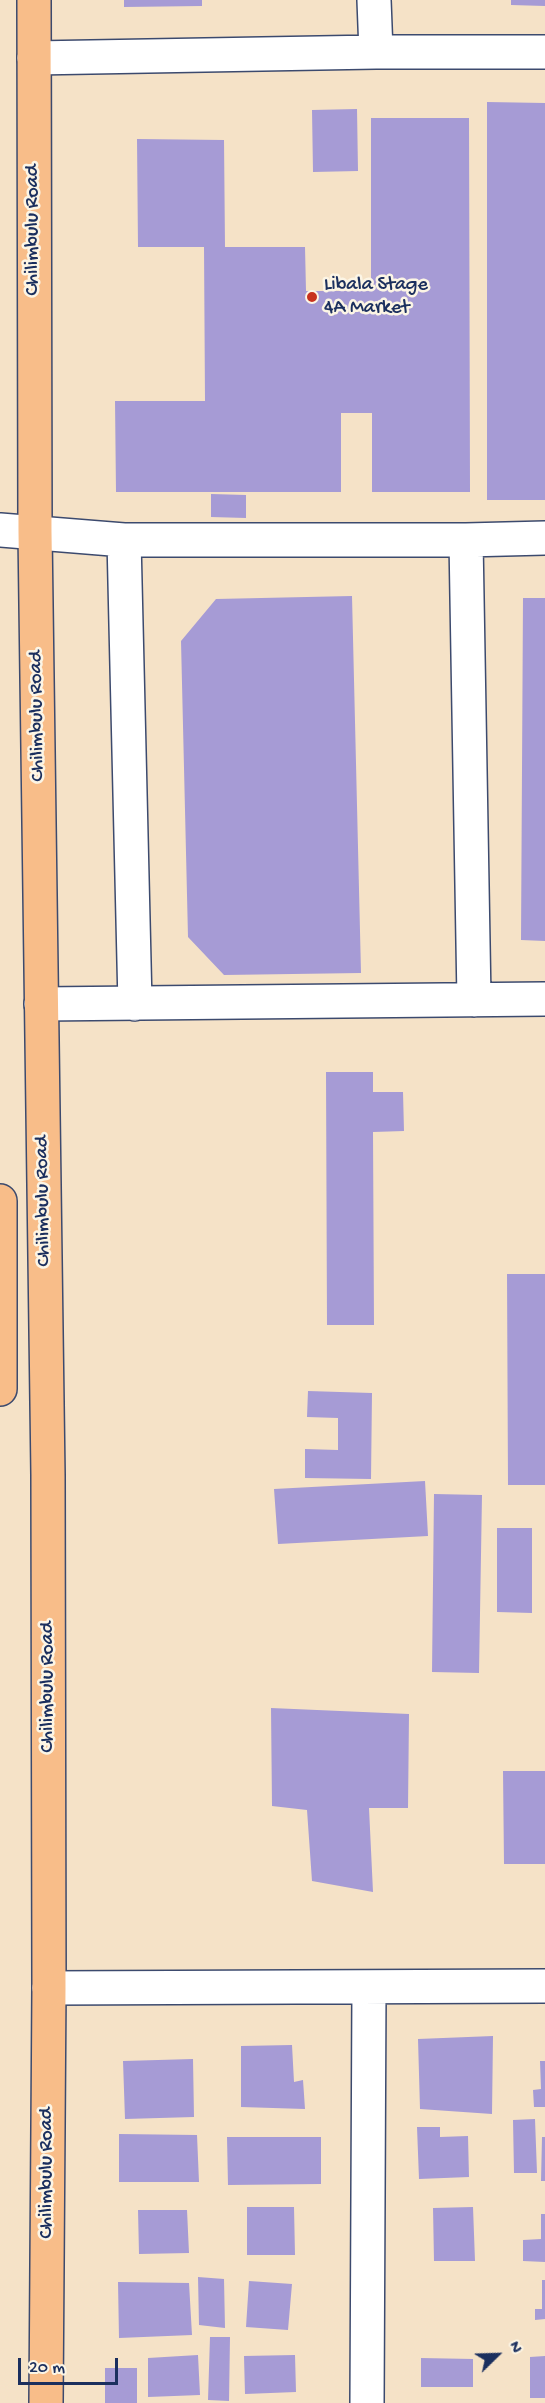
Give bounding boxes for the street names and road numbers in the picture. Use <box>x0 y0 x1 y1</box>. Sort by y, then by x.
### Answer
street label: Chilimbulu Road <box>22 164 46 296</box>
street label: Chilimbulu Road <box>25 650 51 782</box>
street label: Chilimbulu Road <box>31 1135 57 1267</box>
street label: Chilimbulu Road <box>37 1621 61 1753</box>
street label: Chilimbulu Road <box>36 2107 60 2239</box>

